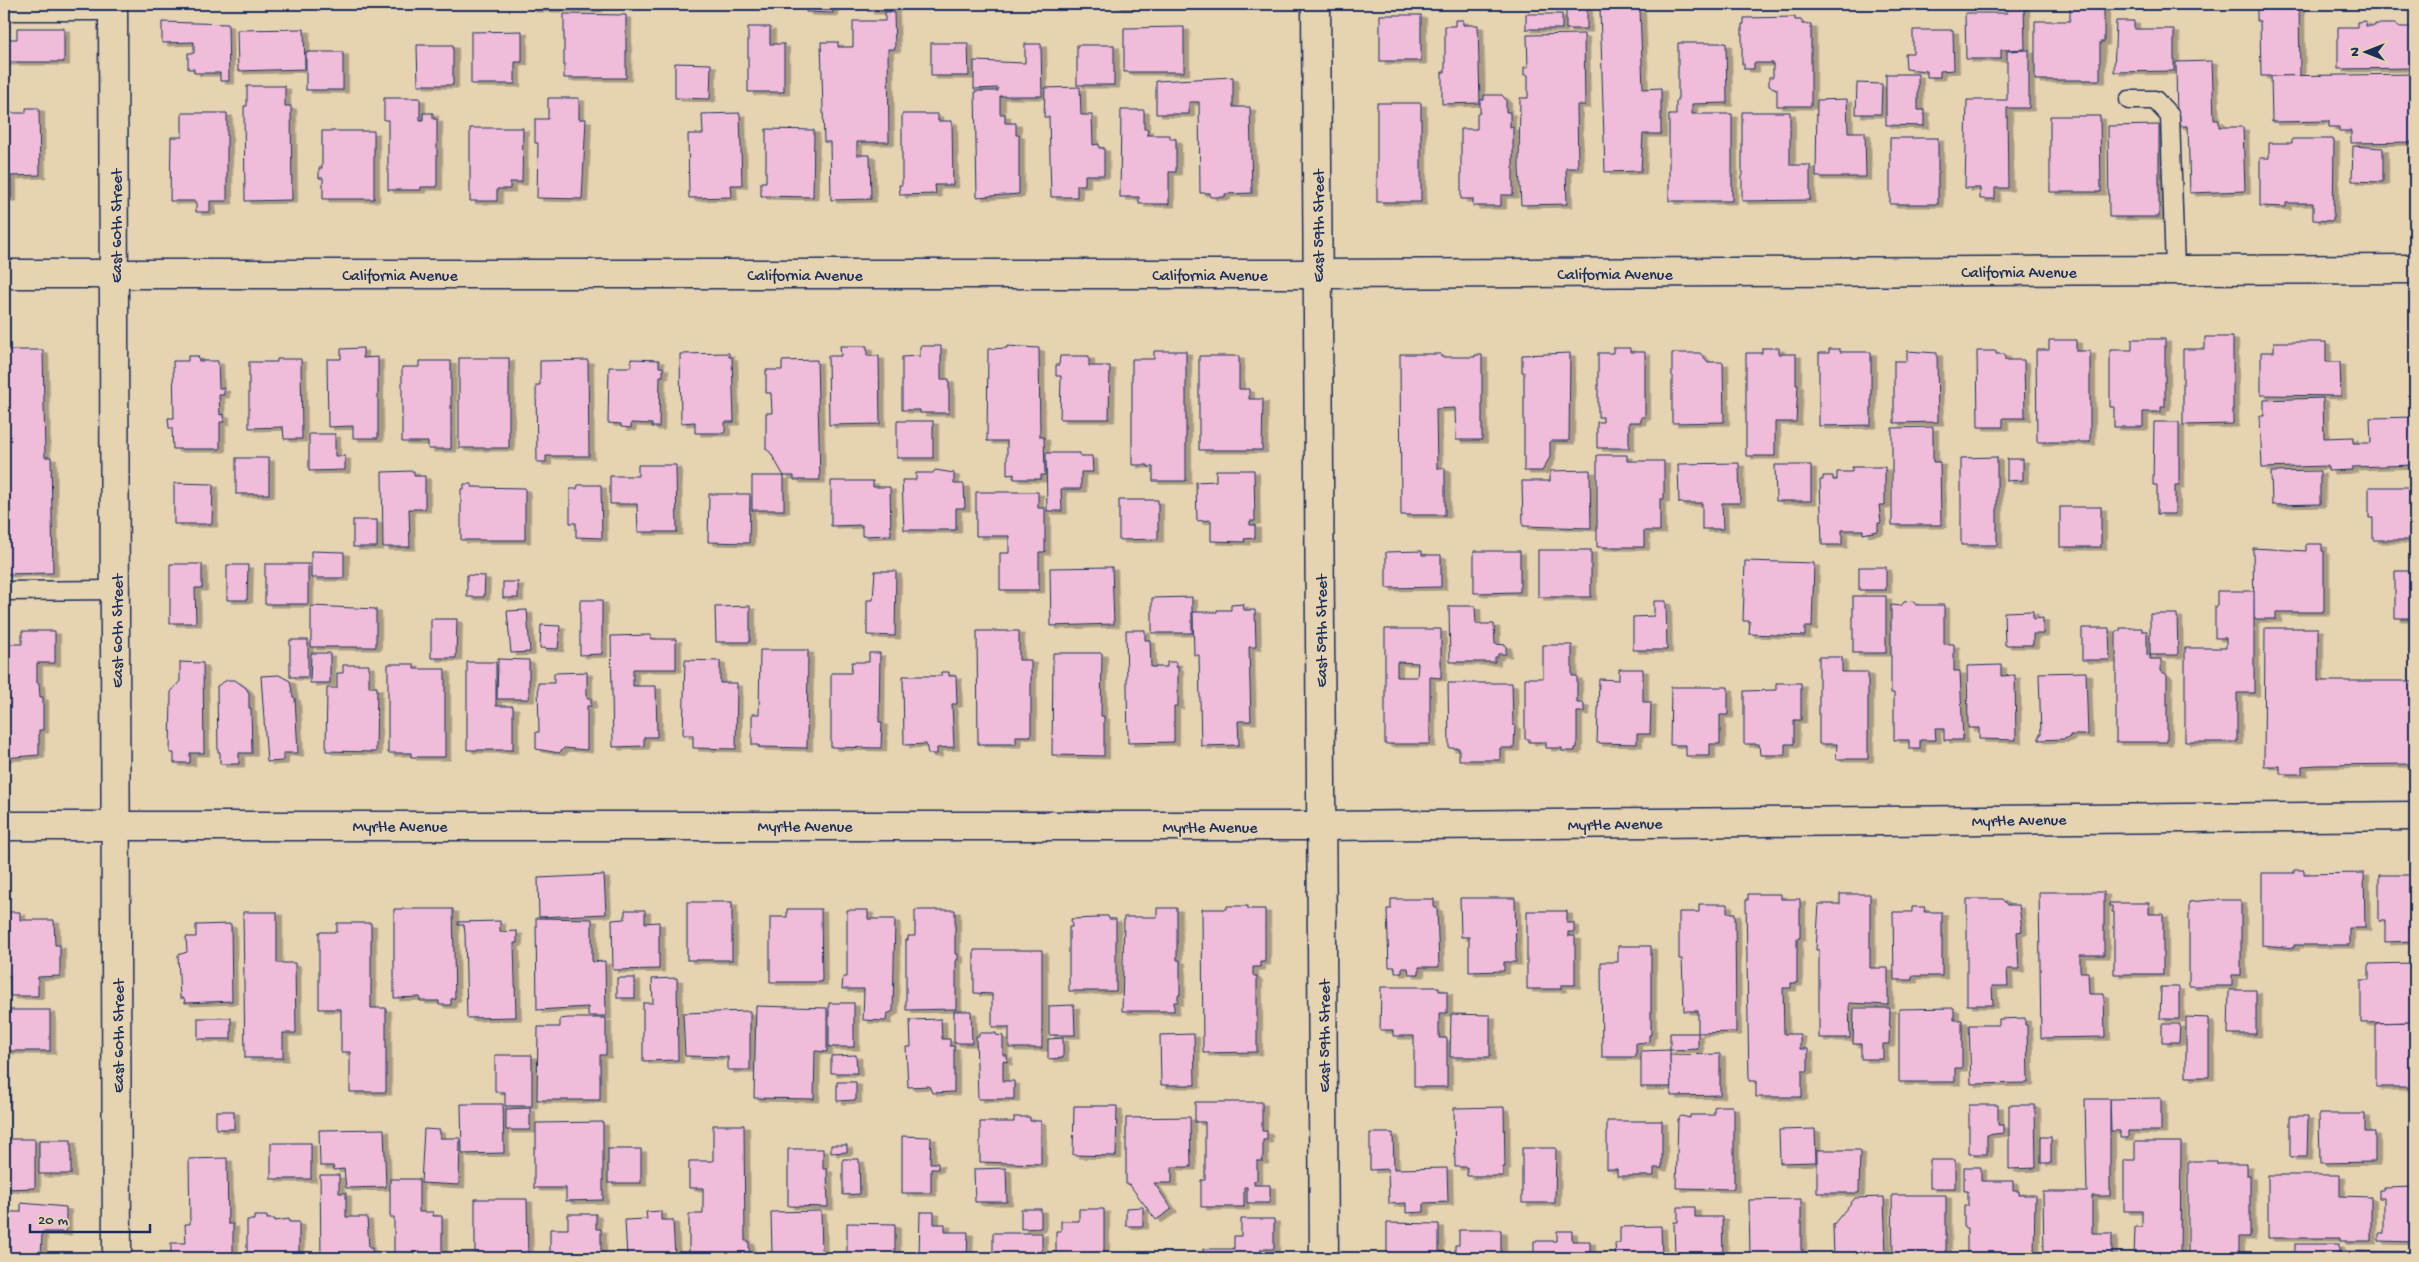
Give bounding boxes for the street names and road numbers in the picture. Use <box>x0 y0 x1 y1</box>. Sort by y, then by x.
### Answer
street label: East 60th Street <box>109 168 128 283</box>
street label: East 59th Street <box>1311 168 1330 283</box>
street label: California Avenue <box>1961 265 2077 284</box>
street label: California Avenue <box>1557 267 1673 286</box>
street label: California Avenue <box>342 268 458 287</box>
street label: California Avenue <box>747 268 863 287</box>
street label: California Avenue <box>1152 268 1268 287</box>
street label: East 60th Street <box>110 573 129 688</box>
street label: East 59th Street <box>1314 573 1333 688</box>
street label: Myrtle Avenue <box>1971 812 2067 833</box>
street label: Myrtle Avenue <box>1567 816 1663 837</box>
street label: Myrtle Avenue <box>353 819 448 838</box>
street label: Myrtle Avenue <box>758 819 853 838</box>
street label: Myrtle Avenue <box>1163 820 1258 839</box>
street label: East 60th Street <box>111 978 130 1093</box>
street label: East 59th Street <box>1317 978 1336 1093</box>

